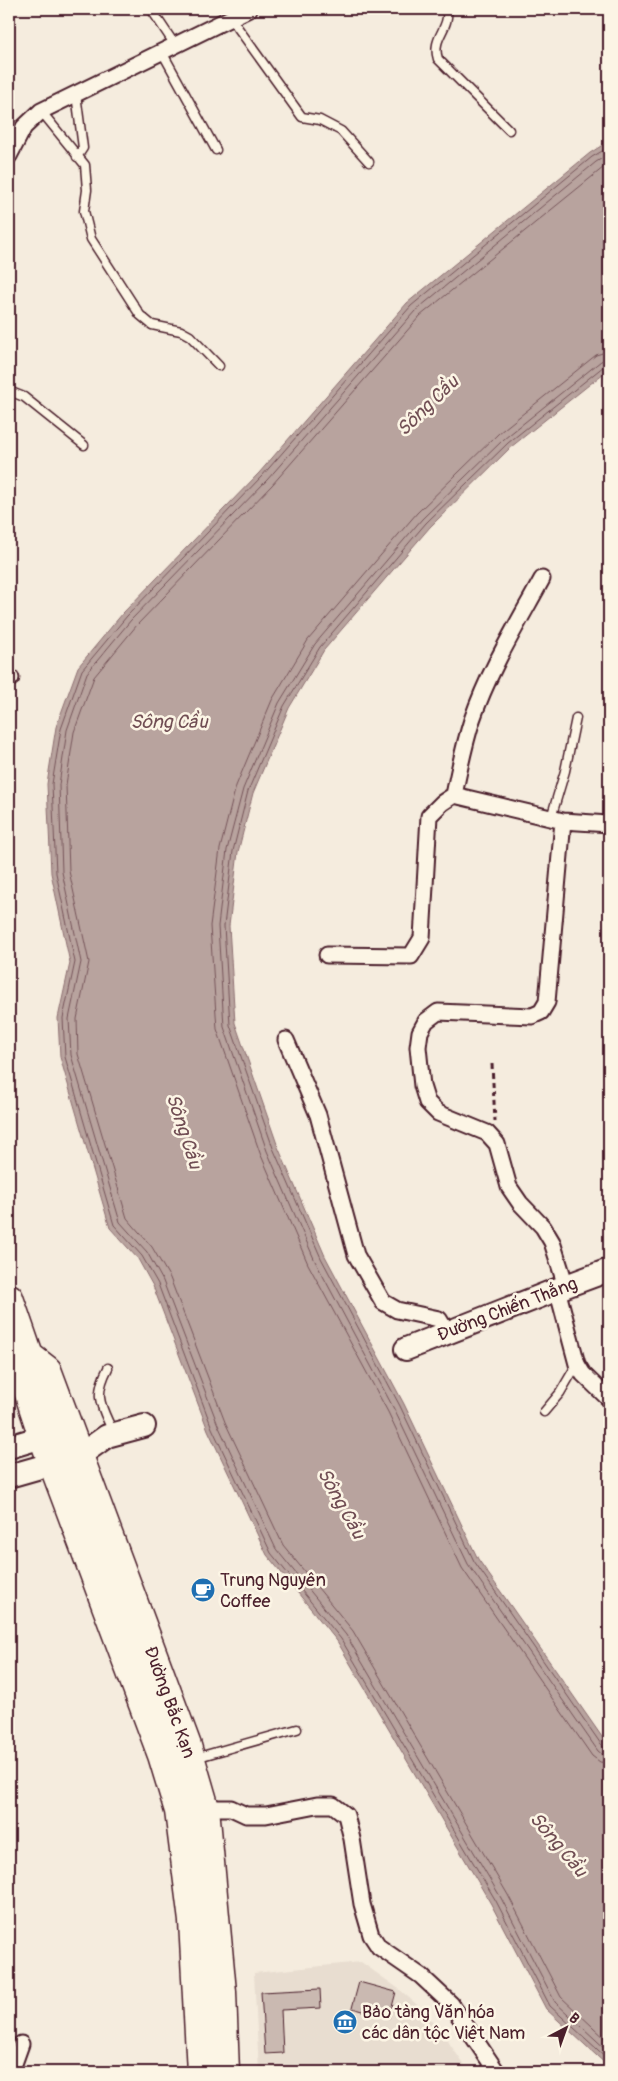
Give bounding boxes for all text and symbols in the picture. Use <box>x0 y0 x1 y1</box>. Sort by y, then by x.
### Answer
water label: Sông Cầu <box>392 369 465 441</box>
water label: Sông Cầu <box>130 710 209 734</box>
water label: Sông Cầu <box>161 1091 208 1173</box>
street label: Đường Chiến Thắng <box>434 1272 581 1347</box>
water label: Sông Cầu <box>312 1464 371 1544</box>
place label: Trung Nguyên Coffee <box>220 1569 326 1613</box>
cafe icon: Trung Nguyên Coffee <box>190 1577 216 1603</box>
street label: Đường Bắc Kạn <box>139 1643 200 1761</box>
water label: Sông Cầu <box>524 1807 593 1883</box>
place label: Bảo tàng Văn hóa các dân tộc Việt Nam <box>362 2001 525 2045</box>
north arrow <box>540 2004 590 2054</box>
museum icon: Bảo tàng Văn hóa các dân tộc Việt Nam <box>332 2009 358 2035</box>
text: B <box>566 2010 583 2028</box>

